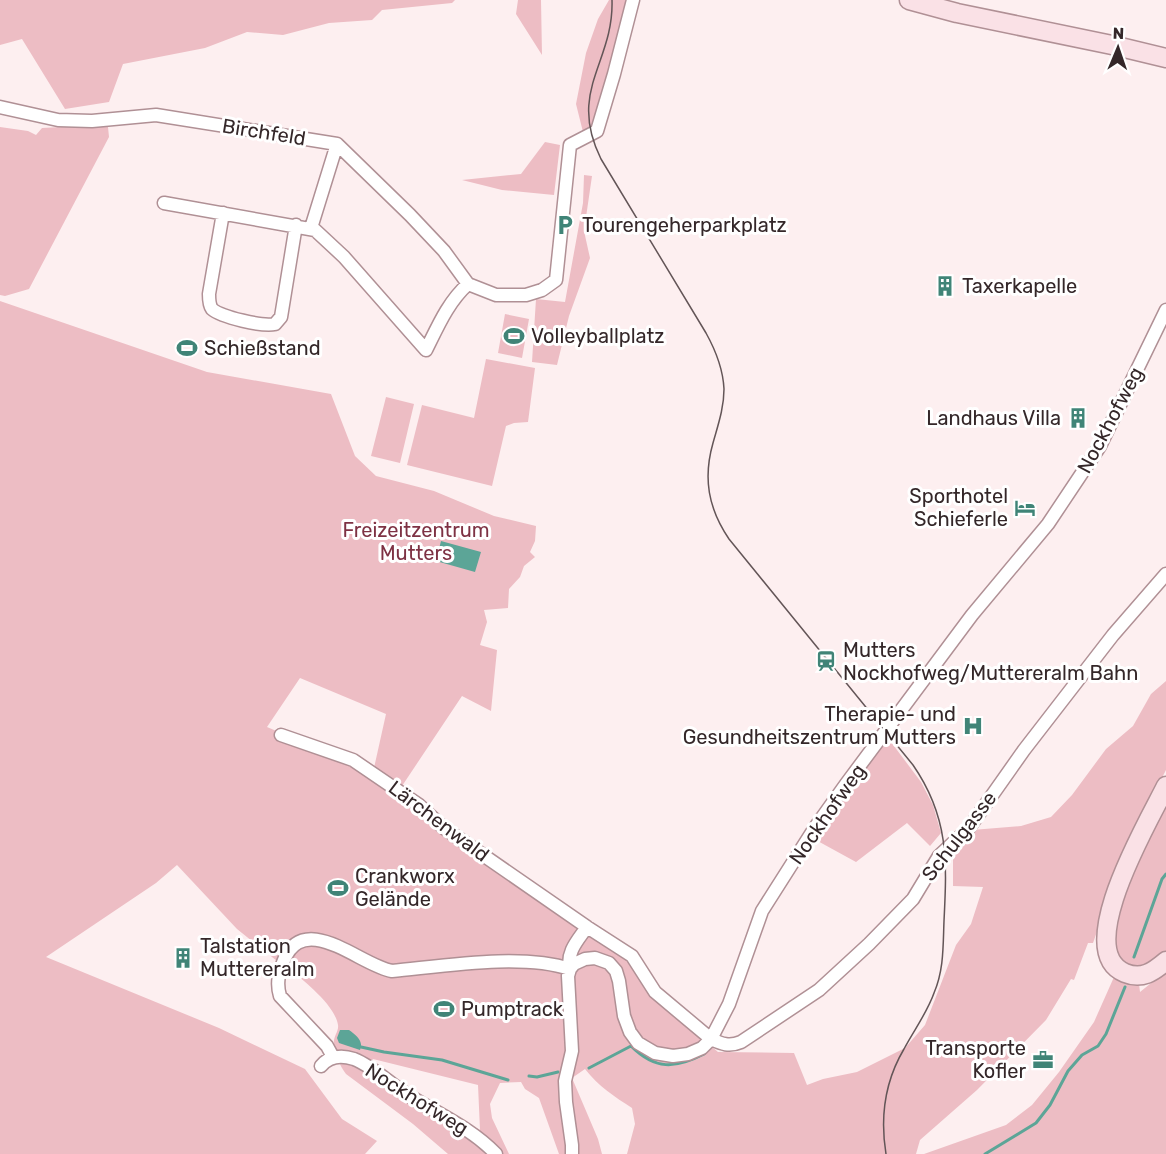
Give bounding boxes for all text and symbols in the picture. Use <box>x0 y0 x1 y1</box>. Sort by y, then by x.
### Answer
north arrow <box>1088 18 1148 78</box>
text: N <box>1112 24 1125 43</box>
street label: Birchfeld <box>221 114 307 150</box>
parking icon: Tourengeherparkplatz <box>553 213 577 237</box>
place label: Tourengeherparkplatz <box>582 213 787 237</box>
building icon: Taxerkapelle <box>933 274 957 298</box>
place label: Taxerkapelle <box>962 274 1077 298</box>
sports icon: Volleyballplatz <box>502 324 526 348</box>
place label: Volleyballplatz <box>531 324 665 348</box>
sports icon: Schießstand <box>175 336 199 360</box>
place label: Schießstand <box>204 336 321 360</box>
street label: Nockhofweg <box>1072 363 1148 477</box>
place label: Landhaus Villa <box>926 406 1061 430</box>
building icon: Landhaus Villa <box>1066 406 1090 430</box>
place label: Sporthotel Schieferle <box>909 484 1008 531</box>
hotel icon: Sporthotel Schieferle <box>1013 496 1037 520</box>
park label: Freizeitzentrum Mutters <box>342 518 490 565</box>
place label: Mutters Nockhofweg/Muttereralm Bahn <box>843 638 1138 685</box>
station icon: Mutters Nockhofweg/Muttereralm Bahn <box>814 649 838 673</box>
place label: Therapie- und Gesundheitszentrum Mutters <box>683 702 956 749</box>
hospital icon: Therapie- und Gesundheitszentrum Mutters <box>961 714 985 738</box>
street label: Nockhofweg <box>784 759 870 869</box>
street label: Lärchenwald <box>384 775 494 867</box>
street label: Schulgasse <box>917 786 1001 886</box>
place label: Crankworx Gelände <box>355 864 455 911</box>
sports icon: Crankworx Gelände <box>326 876 350 900</box>
place label: Talstation Muttereralm <box>200 934 314 981</box>
building icon: Talstation Muttereralm <box>171 946 195 970</box>
sports icon: Pumptrack <box>432 997 456 1021</box>
place label: Pumptrack <box>461 997 564 1021</box>
place label: Transporte Kofler <box>925 1036 1026 1083</box>
office icon: Transporte Kofler <box>1031 1048 1055 1072</box>
street label: Nockhofweg <box>361 1058 473 1140</box>

